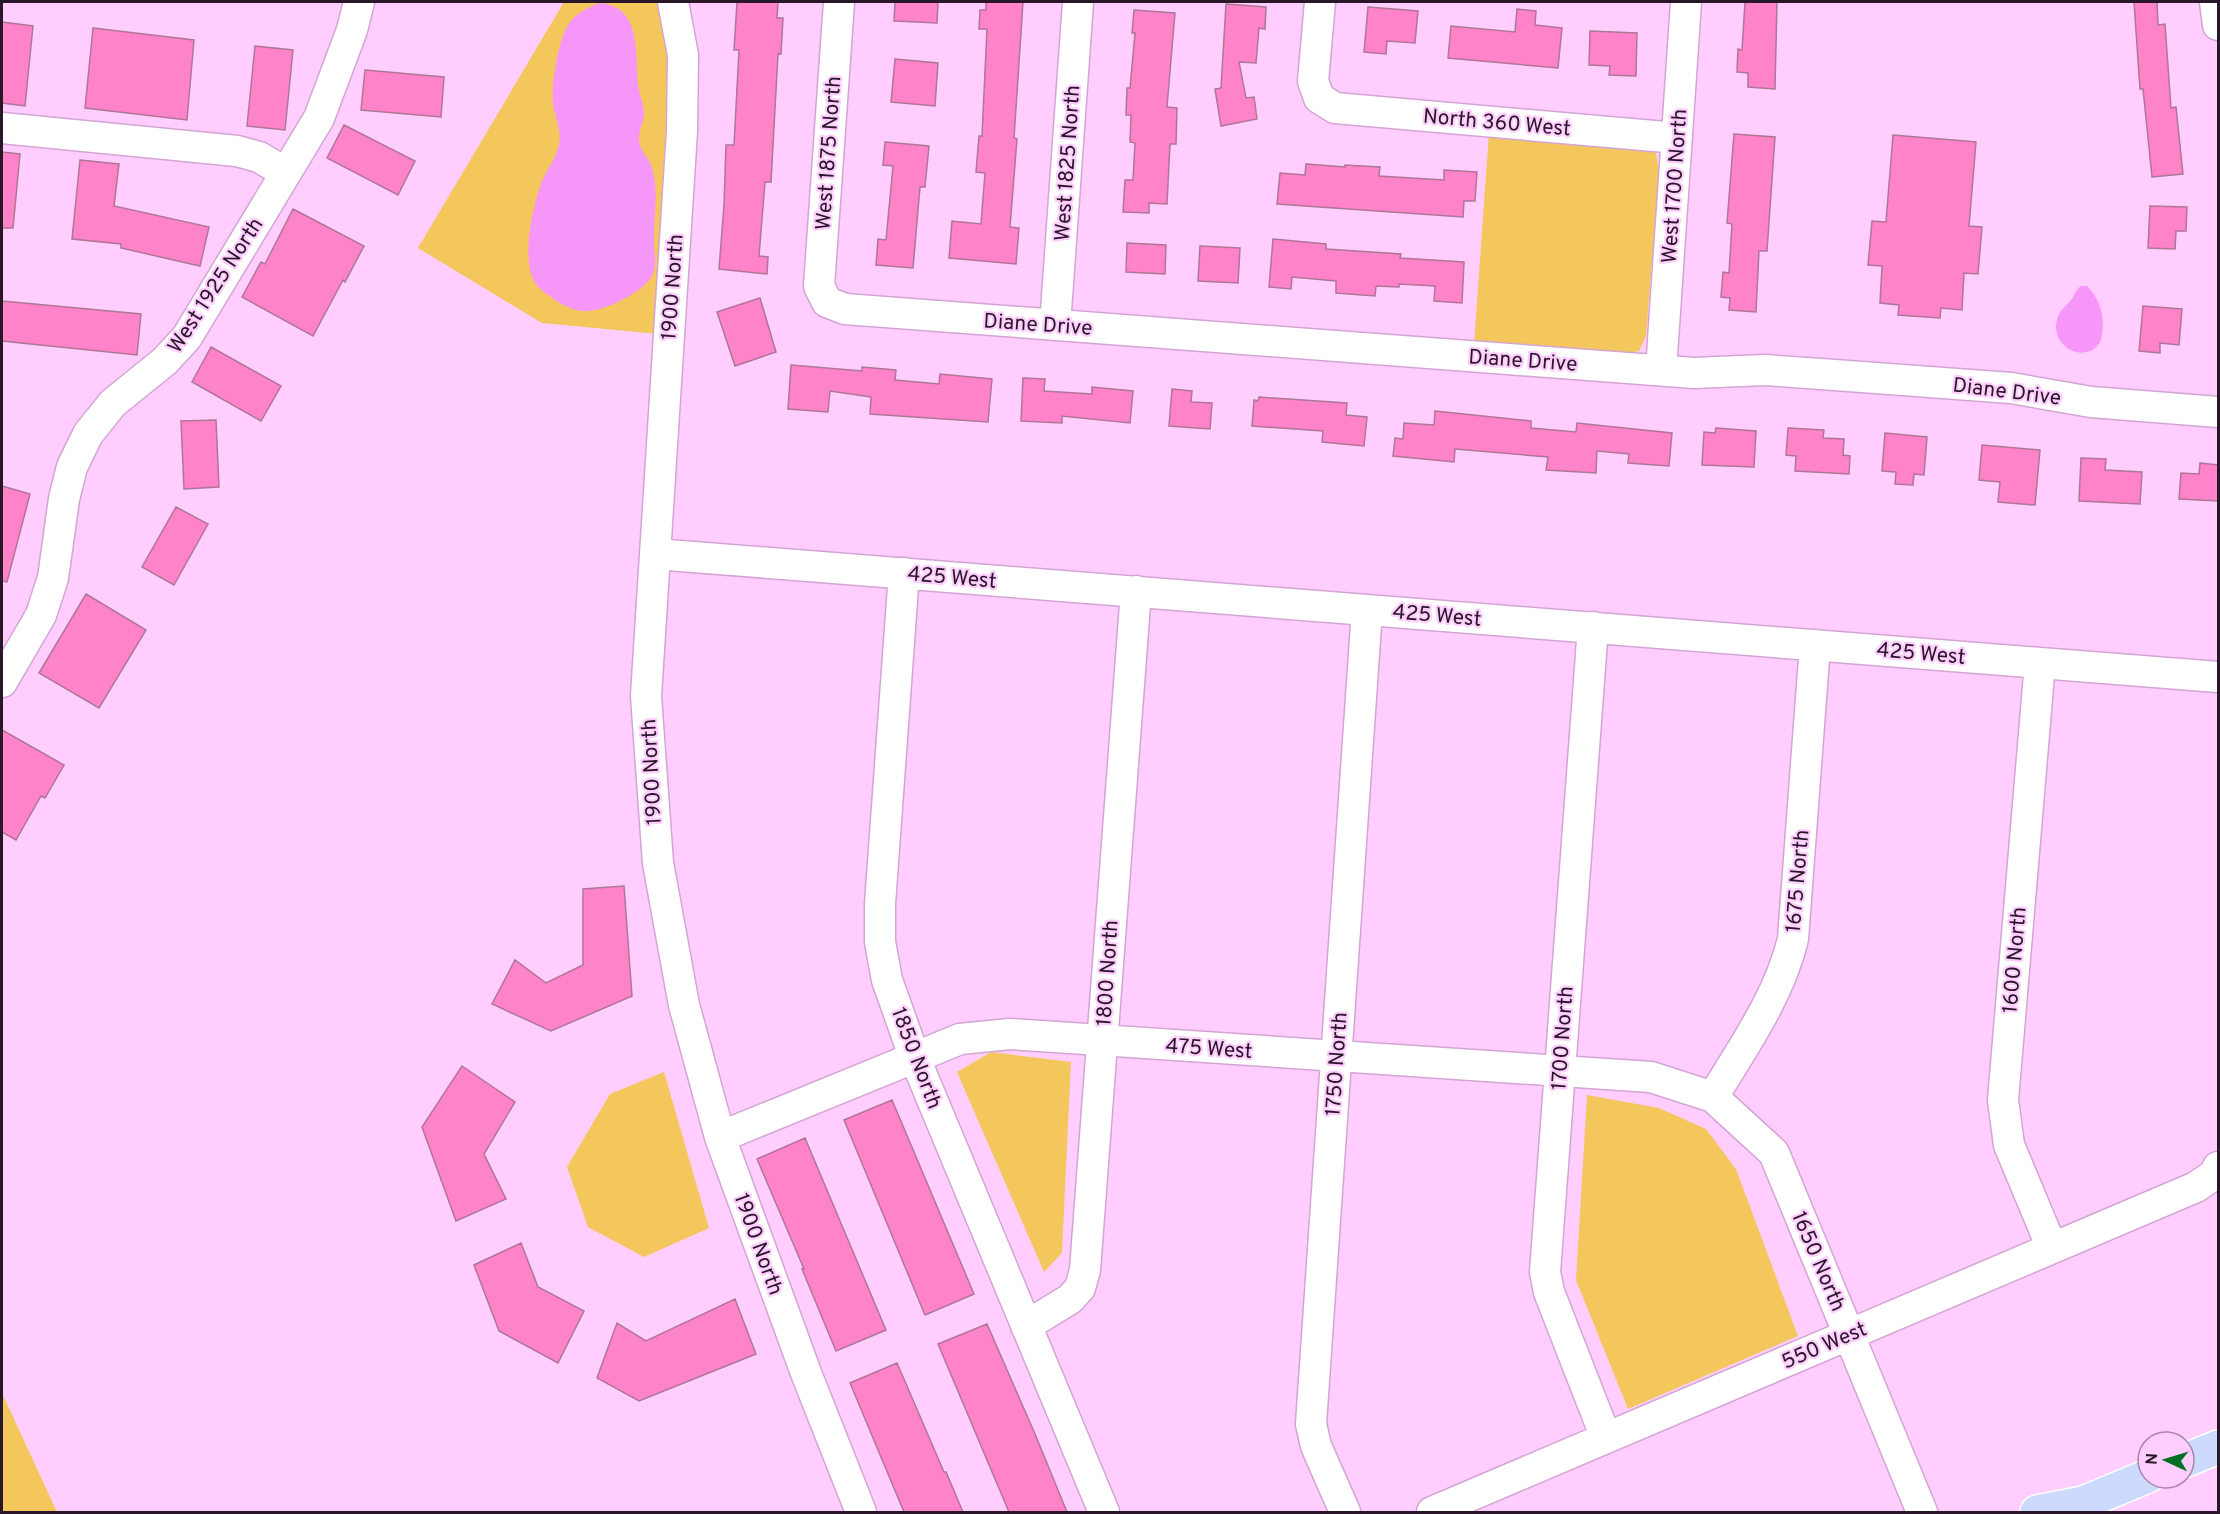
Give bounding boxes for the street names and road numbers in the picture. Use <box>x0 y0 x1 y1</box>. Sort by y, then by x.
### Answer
street label: West 1875 North <box>811 75 848 231</box>
street label: West 1825 North <box>1050 84 1087 242</box>
street label: North 360 West <box>1422 104 1572 143</box>
street label: West 1700 North <box>1657 108 1694 264</box>
street label: West 1925 North <box>162 213 270 359</box>
street label: 1900 North <box>656 233 691 341</box>
street label: Diane Drive <box>983 308 1093 343</box>
street label: Diane Drive <box>1468 344 1578 379</box>
street label: Diane Drive <box>1951 372 2063 413</box>
street label: 425 West <box>906 561 998 596</box>
street label: 425 West <box>1391 599 1483 634</box>
street label: 425 West <box>1875 637 1967 672</box>
street label: 1900 North <box>636 718 669 826</box>
street label: 1675 North <box>1781 829 1816 934</box>
street label: 1600 North <box>1997 906 2034 1014</box>
street label: 1800 North <box>1091 919 1126 1027</box>
street label: 1700 North <box>1546 985 1581 1091</box>
street label: 1850 North <box>884 1004 947 1113</box>
street label: 1750 North <box>1320 1011 1355 1117</box>
street label: 475 West <box>1164 1033 1253 1066</box>
street label: 1900 North <box>727 1190 788 1299</box>
street label: 1650 North <box>1784 1207 1851 1316</box>
street label: 550 West <box>1778 1316 1871 1376</box>

